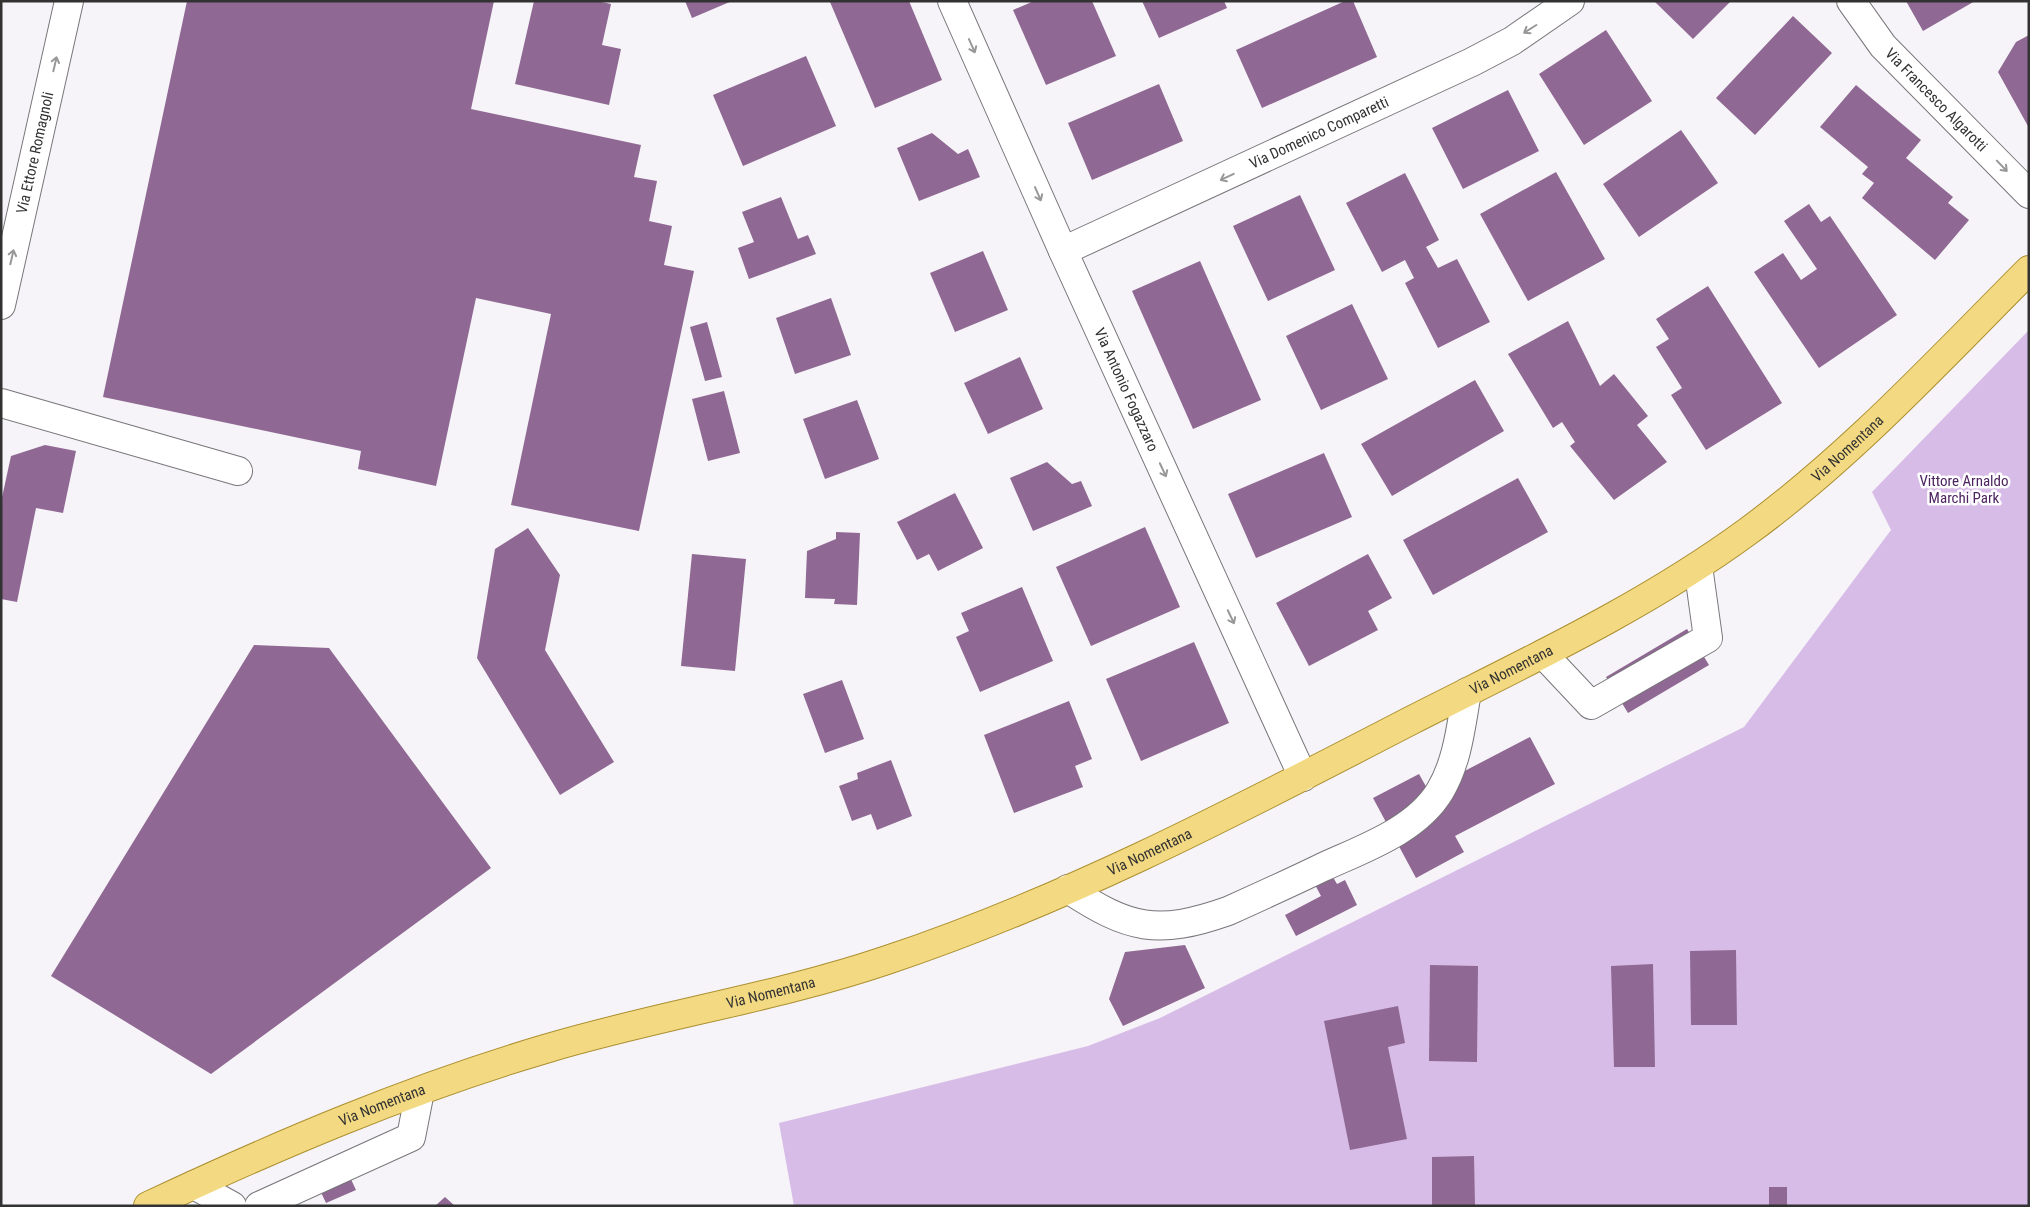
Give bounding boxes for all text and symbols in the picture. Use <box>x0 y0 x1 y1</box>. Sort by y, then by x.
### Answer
one-way arrow <box>1524 25 1538 35</box>
one-way arrow <box>967 38 977 53</box>
street label: Via Francesco Algarotti <box>1881 44 1991 155</box>
one-way arrow <box>51 57 60 73</box>
street label: Via Ettore Romagnoli <box>13 90 57 215</box>
street label: Via Domenico Comparetti <box>1247 93 1391 173</box>
one-way arrow <box>1996 159 2008 172</box>
one-way arrow <box>1220 173 1235 182</box>
one-way arrow <box>1033 186 1043 201</box>
one-way arrow <box>8 250 17 266</box>
street label: Via Antonio Fogazzaro <box>1090 325 1162 454</box>
street label: Via Nomentana <box>1808 411 1887 486</box>
one-way arrow <box>1159 462 1168 477</box>
park label: Vittore Arnaldo Marchi Park <box>1919 472 2009 507</box>
one-way arrow <box>1226 609 1236 624</box>
street label: Via Nomentana <box>1467 641 1556 698</box>
street label: Via Nomentana <box>1105 824 1195 880</box>
street label: Via Nomentana <box>725 973 817 1012</box>
street label: Via Nomentana <box>336 1080 428 1130</box>

